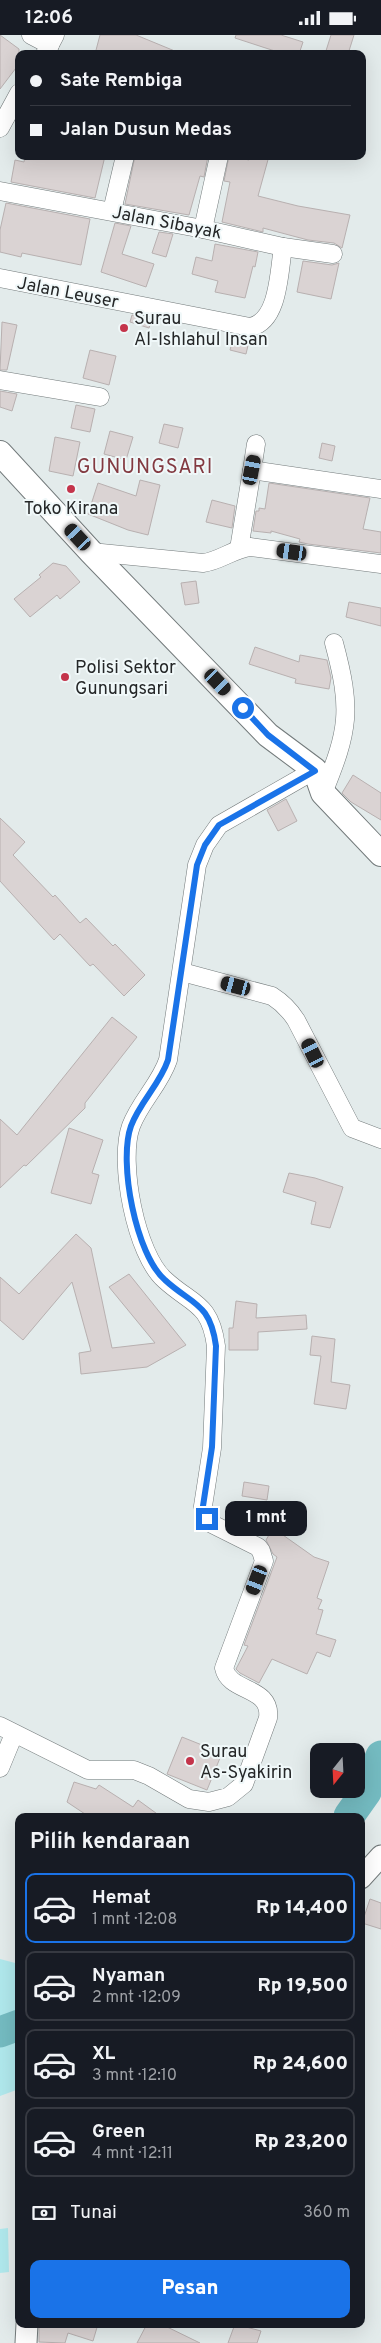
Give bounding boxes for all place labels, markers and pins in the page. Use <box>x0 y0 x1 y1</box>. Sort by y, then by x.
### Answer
place label: Surau Al-Ishlahul Insan <box>134 308 268 352</box>
marker: Surau Al-Ishlahul Insan <box>118 322 130 334</box>
marker: Toko Kirana <box>65 483 77 495</box>
place label: Toko Kirana <box>24 498 118 521</box>
place label: Polisi Sektor Gunungsari <box>75 657 176 701</box>
marker: Polisi Sektor Gunungsari <box>59 671 71 683</box>
place label: Surau As-Syakirin <box>200 1741 292 1785</box>
marker: Surau As-Syakirin <box>184 1755 196 1767</box>

